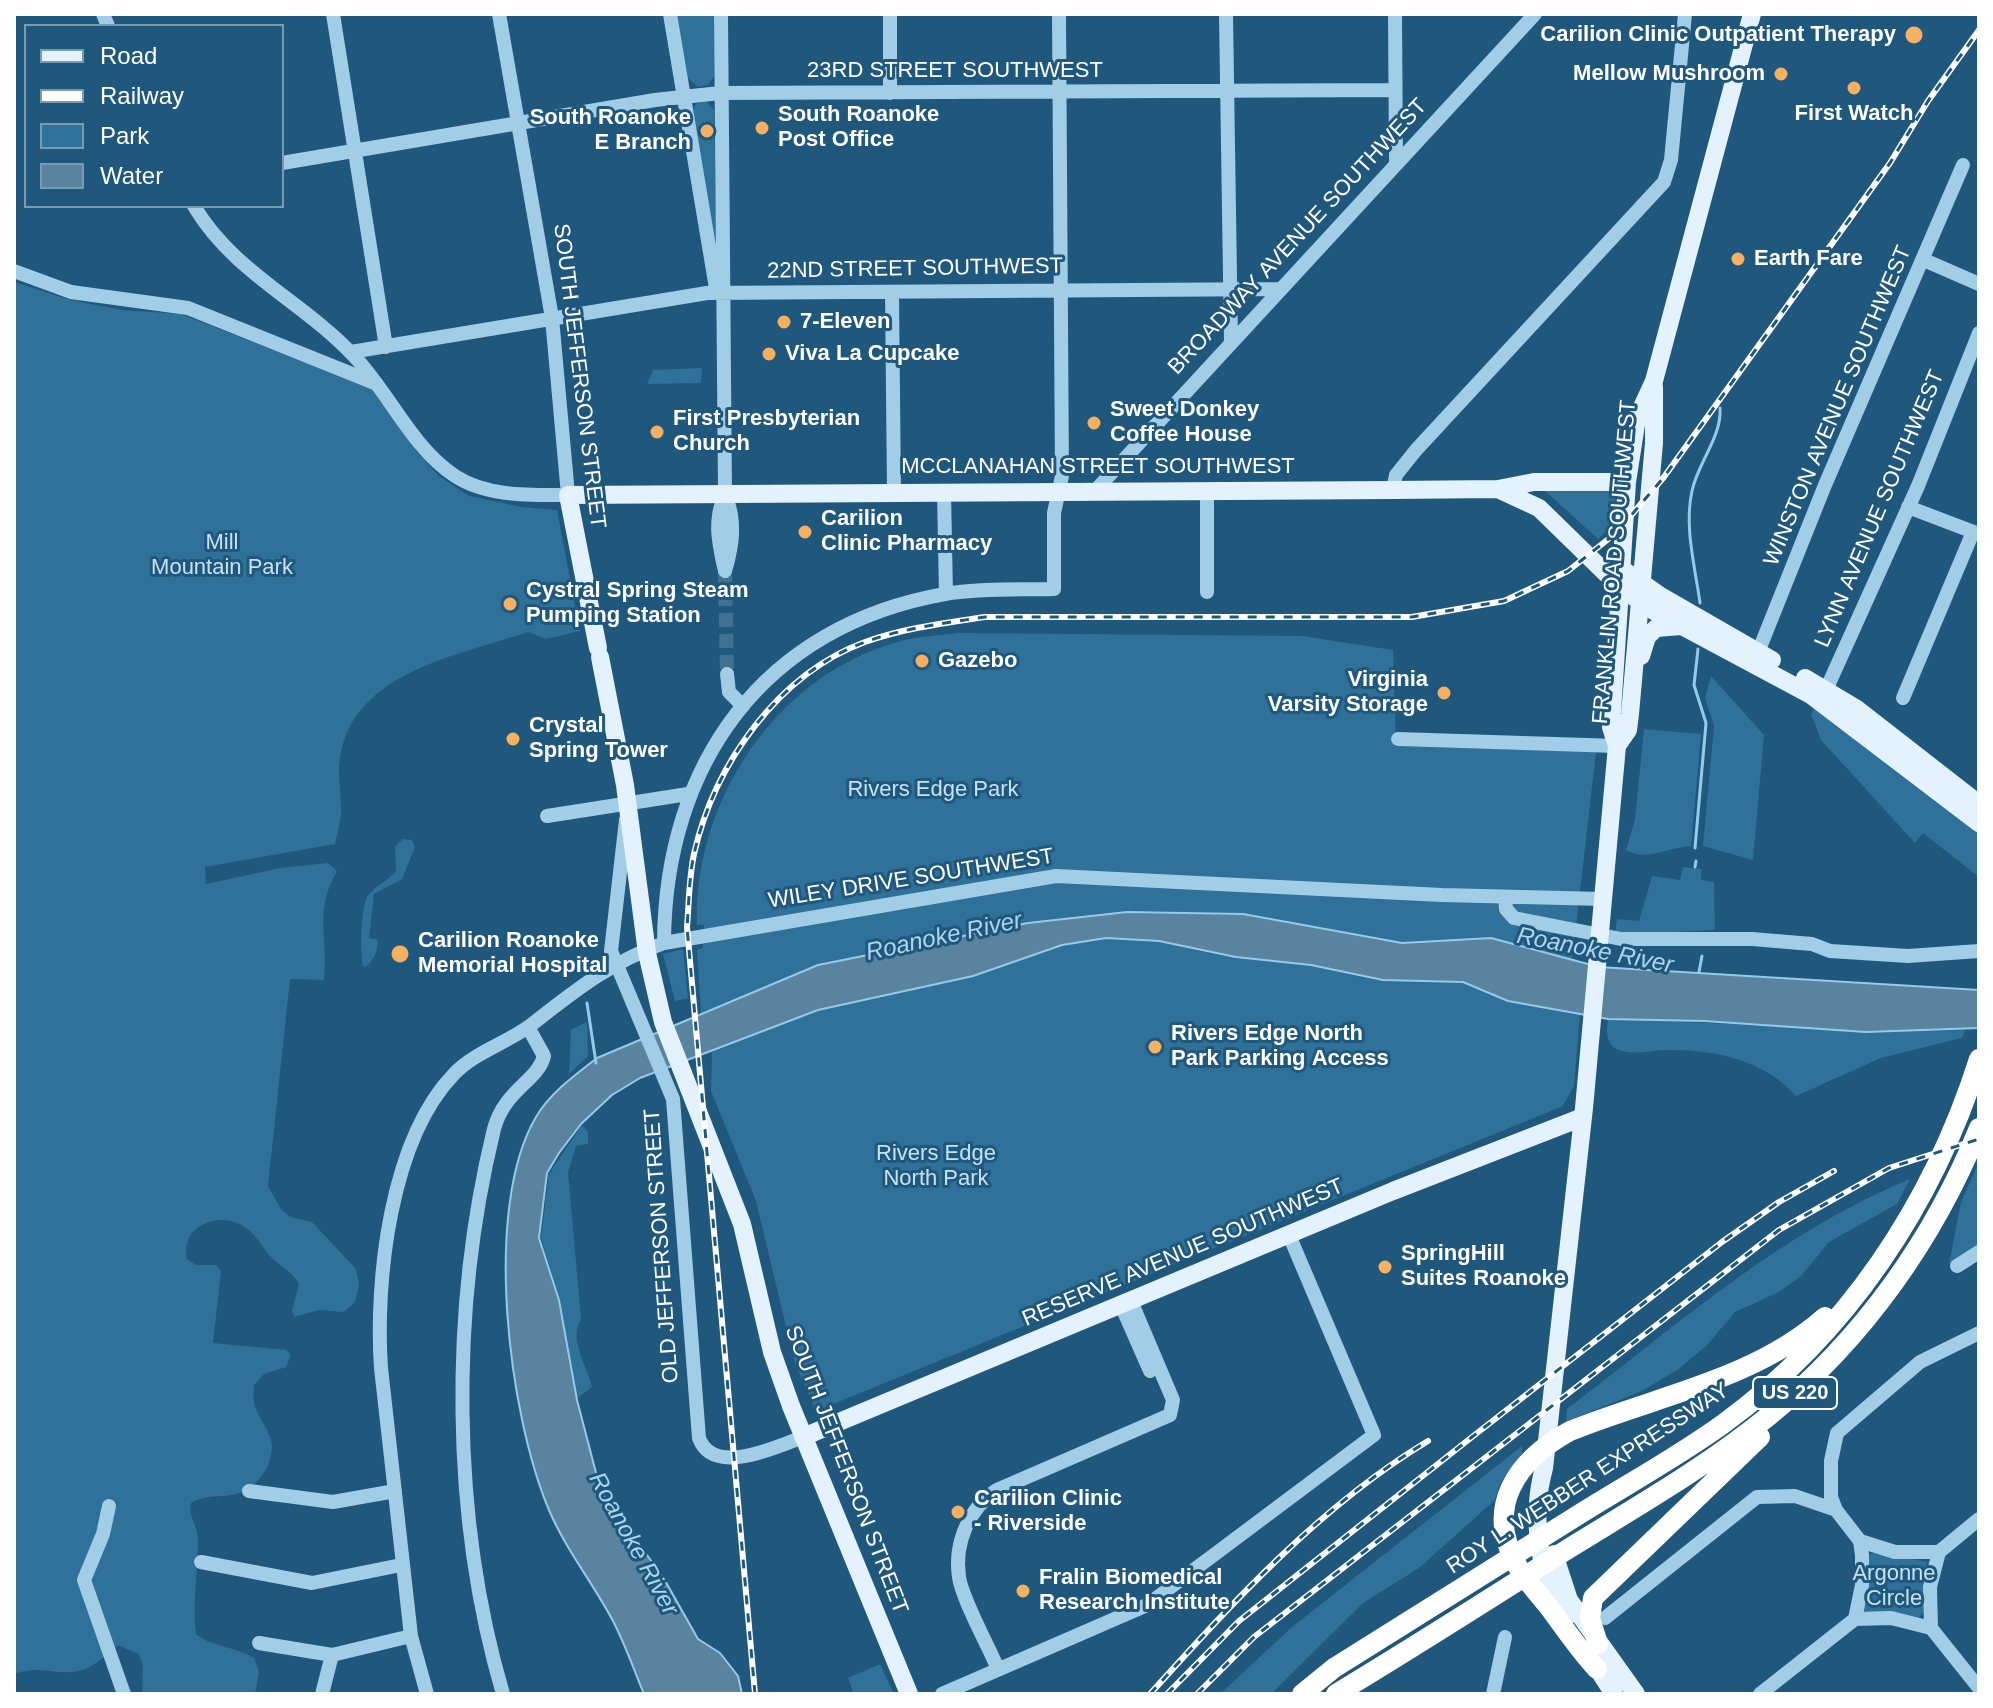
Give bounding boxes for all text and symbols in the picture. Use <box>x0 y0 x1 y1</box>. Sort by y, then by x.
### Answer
place label: Carilion Clinic Outpatient Therapy <box>1540 22 1896 48</box>
legend <box>24 24 284 208</box>
marker: Carilion Clinic Outpatient Therapy <box>1903 24 1925 46</box>
text: Road <box>100 42 157 69</box>
street label: 23RD STREET SOUTHWEST <box>807 58 1103 84</box>
place label: Mellow Mushroom <box>1573 61 1765 87</box>
marker: Mellow Mushroom <box>1772 65 1790 83</box>
marker: First Watch <box>1845 79 1863 97</box>
text: Railway <box>100 82 184 109</box>
street label: BROADWAY AVENUE SOUTHWEST <box>1163 94 1433 380</box>
place label: First Watch <box>1795 101 1913 127</box>
place label: South Roanoke Post Office <box>778 102 939 154</box>
place label: South Roanoke E Branch <box>530 105 691 156</box>
marker: South Roanoke Post Office <box>753 119 771 137</box>
text: Park <box>100 122 149 149</box>
marker: South Roanoke E Branch <box>698 122 716 140</box>
text: Water <box>100 162 163 189</box>
street label: SOUTH JEFFERSON STREET <box>547 222 611 530</box>
street label: WINSTON AVENUE SOUTHWEST <box>1758 242 1918 570</box>
place label: Earth Fare <box>1754 246 1863 272</box>
marker: Earth Fare <box>1729 250 1747 268</box>
street label: 22ND STREET SOUTHWEST <box>767 253 1063 285</box>
place label: 7-Eleven <box>800 309 890 335</box>
marker: 7-Eleven <box>775 313 793 331</box>
place label: Viva La Cupcake <box>785 341 959 367</box>
marker: Viva La Cupcake <box>760 345 778 363</box>
street label: LYNN AVENUE SOUTHWEST <box>1810 366 1950 652</box>
place label: Sweet Donkey Coffee House <box>1110 397 1259 448</box>
street label: FRANKLIN ROAD SOUTHWEST <box>1588 399 1642 725</box>
place label: First Presbyterian Church <box>673 406 860 458</box>
marker: Sweet Donkey Coffee House <box>1085 414 1103 432</box>
marker: First Presbyterian Church <box>648 423 666 441</box>
street label: MCCLANAHAN STREET SOUTHWEST <box>901 454 1295 480</box>
place label: Carilion Clinic Pharmacy <box>821 506 992 558</box>
marker: Carilion Clinic Pharmacy <box>796 523 814 541</box>
park label: Mill Mountain Park <box>151 530 293 582</box>
place label: Cystral Spring Steam Pumping Station <box>526 578 749 630</box>
marker: Cystral Spring Steam Pumping Station <box>501 595 519 613</box>
place label: Gazebo <box>938 648 1017 674</box>
marker: Gazebo <box>913 652 931 670</box>
place label: Virginia Varsity Storage <box>1268 667 1428 718</box>
marker: Virginia Varsity Storage <box>1435 684 1453 702</box>
place label: Crystal Spring Tower <box>529 713 668 764</box>
marker: Crystal Spring Tower <box>504 730 522 748</box>
park label: Rivers Edge Park <box>847 777 1019 803</box>
street label: WILEY DRIVE SOUTHWEST <box>766 843 1056 915</box>
water label: Roanoke River <box>863 906 1025 968</box>
water label: Roanoke River <box>1514 922 1676 980</box>
place label: Carilion Roanoke Memorial Hospital <box>418 928 607 980</box>
marker: Carilion Roanoke Memorial Hospital <box>389 943 411 965</box>
place label: Rivers Edge North Park Parking Access <box>1171 1021 1389 1072</box>
marker: Rivers Edge North Park Parking Access <box>1146 1038 1164 1056</box>
street label: OLD JEFFERSON STREET <box>639 1108 685 1384</box>
park label: Rivers Edge North Park <box>876 1141 996 1192</box>
street label: RESERVE AVENUE SOUTHWEST <box>1018 1173 1348 1333</box>
place label: SpringHill Suites Roanoke <box>1401 1241 1566 1292</box>
marker: SpringHill Suites Roanoke <box>1376 1258 1394 1276</box>
street label: SOUTH JEFFERSON STREET <box>779 1322 913 1618</box>
road number: US 220 <box>1753 1377 1837 1409</box>
street label: ROY L. WEBBER EXPRESSWAY <box>1442 1378 1734 1580</box>
water label: Roanoke River <box>582 1468 684 1620</box>
place label: Carilion Clinic - Riverside <box>974 1486 1122 1538</box>
marker: Carilion Clinic - Riverside <box>949 1503 967 1521</box>
park label: Argonne Circle <box>1852 1561 1936 1612</box>
place label: Fralin Biomedical Research Institute <box>1039 1565 1230 1616</box>
marker: Fralin Biomedical Research Institute <box>1014 1582 1032 1600</box>

